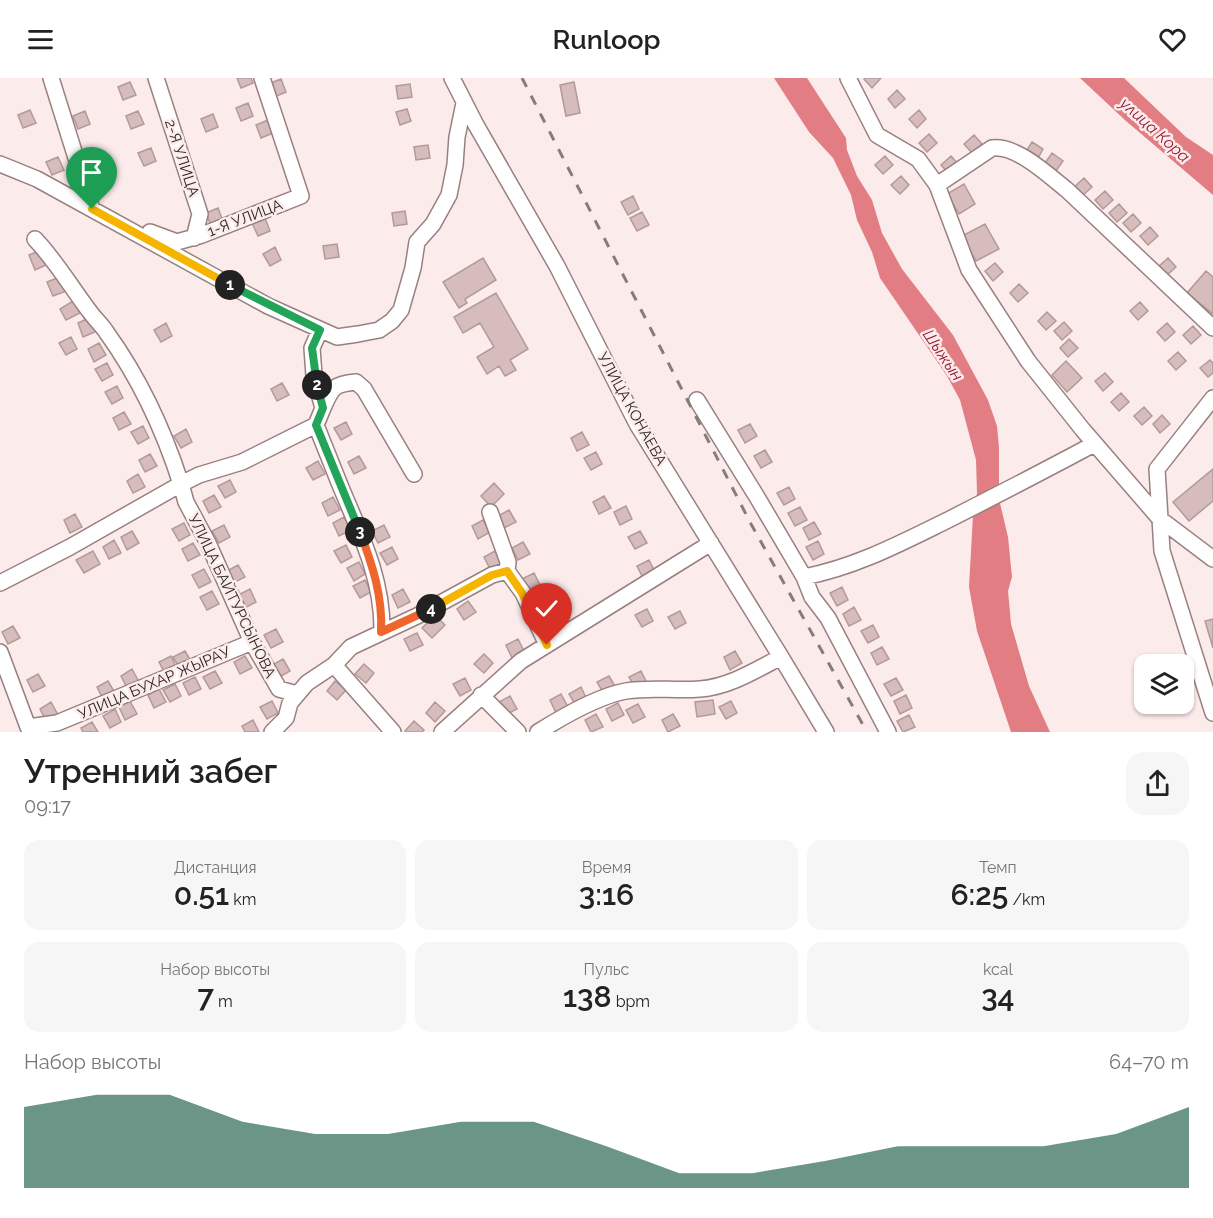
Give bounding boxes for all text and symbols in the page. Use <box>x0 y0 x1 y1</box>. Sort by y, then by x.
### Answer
icon: menu <box>24 23 57 56</box>
icon: heart <box>1156 23 1189 56</box>
text: Runloop <box>553 24 660 55</box>
water label: улица Кора <box>1116 93 1194 166</box>
street label: 2-Я УЛИЦА <box>161 117 203 199</box>
pin <box>66 147 117 209</box>
icon: arrive <box>75 156 108 189</box>
street label: 1-Я УЛИЦА <box>205 196 285 240</box>
pin: 1 <box>215 270 245 300</box>
text: 1 <box>226 275 234 294</box>
water label: Шыжын <box>919 326 967 384</box>
street label: УЛИЦА КОНАЕВА <box>593 349 671 469</box>
pin: 2 <box>302 370 332 400</box>
text: 2 <box>312 375 322 394</box>
street label: УЛИЦА БАЙТУРСЫНОВА <box>184 511 280 681</box>
pin: 3 <box>345 517 375 547</box>
text: 3 <box>356 522 364 541</box>
pin <box>521 583 572 645</box>
icon: check <box>530 592 563 625</box>
pin: 4 <box>416 594 446 624</box>
text: 4 <box>426 599 436 618</box>
street label: УЛИЦА БУХАР ЖЫРАУ <box>75 643 233 723</box>
map controls <box>1134 654 1194 714</box>
button: layers <box>1134 654 1194 714</box>
text: Утренний забег <box>24 752 277 791</box>
button: share <box>1126 752 1189 815</box>
text: 09:17 <box>24 794 71 818</box>
text: Дистанция <box>174 858 257 877</box>
text: Время <box>582 858 631 877</box>
text: Темп <box>979 858 1017 877</box>
text: 0.51 <box>174 877 229 912</box>
text: 3:16 <box>579 877 634 912</box>
text: 6:25 <box>950 877 1008 912</box>
text: km <box>229 890 257 909</box>
text: /km <box>1008 890 1045 909</box>
text: Набор высоты <box>160 960 270 979</box>
text: Пульс <box>584 960 629 979</box>
text: kcal <box>983 960 1013 979</box>
text: 7 <box>198 979 214 1014</box>
text: 138 <box>563 979 612 1014</box>
text: 34 <box>981 979 1015 1014</box>
text: m <box>214 992 233 1011</box>
text: bpm <box>612 992 650 1011</box>
text: Набор высоты <box>24 1050 161 1074</box>
text: 64–70 m <box>1109 1050 1189 1074</box>

